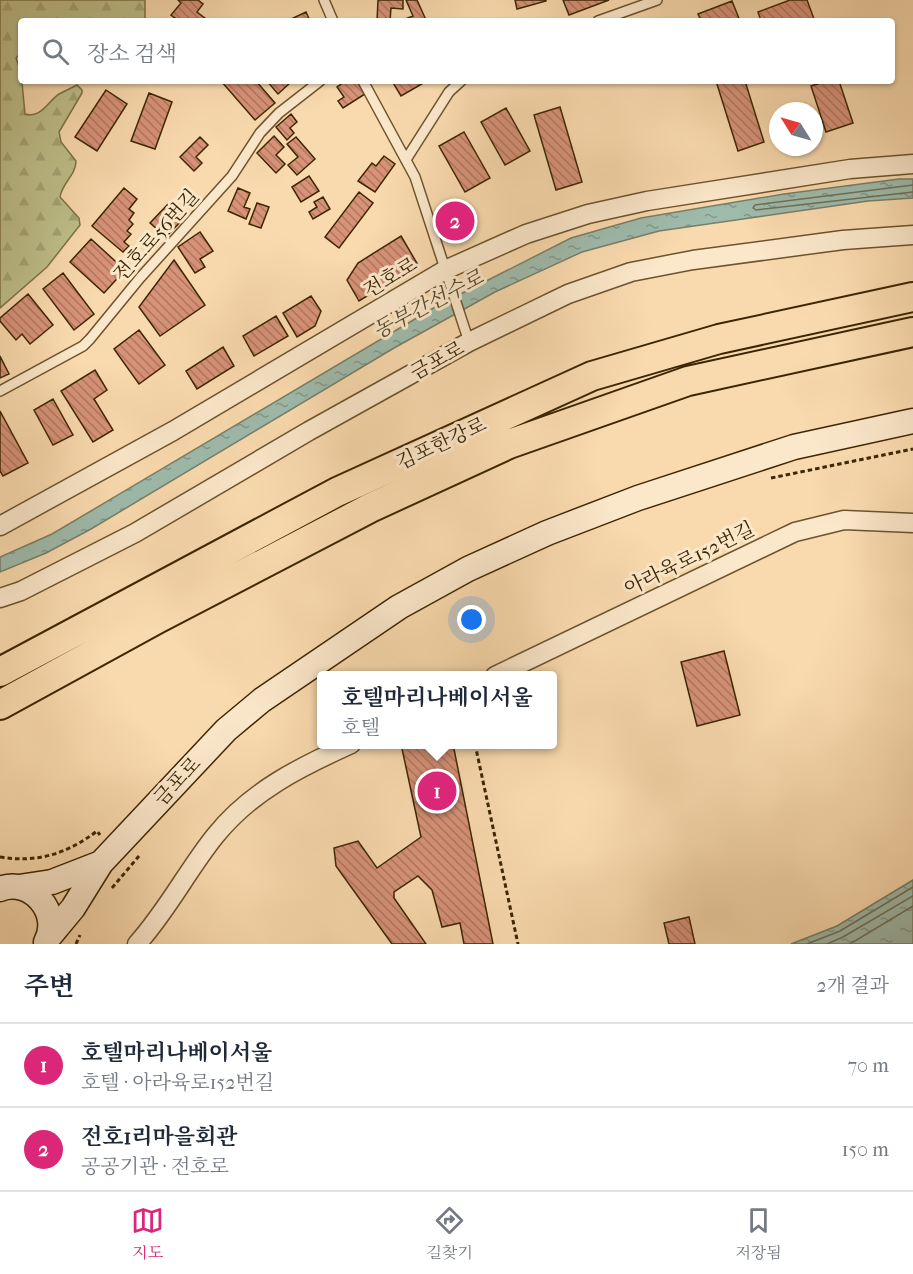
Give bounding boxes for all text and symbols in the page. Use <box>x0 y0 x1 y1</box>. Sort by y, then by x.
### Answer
search box <box>18 18 895 84</box>
icon: search <box>39 35 72 68</box>
text: 장소 검색 <box>87 41 177 67</box>
north arrow <box>769 102 823 156</box>
street label: 전호로56번길 <box>109 185 204 286</box>
pin: 2 <box>436 198 474 244</box>
street label: 전호로 <box>359 253 421 302</box>
water label: 동부간선수로 <box>369 264 488 343</box>
street label: 금포로 <box>406 336 468 385</box>
street label: 김포한강로 <box>393 413 490 474</box>
street label: 아라육로152번길 <box>620 517 758 600</box>
your location <box>457 605 486 634</box>
popup <box>317 671 557 749</box>
text: 호텔마리나베이서울 <box>341 685 533 711</box>
text: 호텔 <box>341 716 380 739</box>
street label: 금포로 <box>149 752 206 810</box>
pin: 1 <box>418 768 456 814</box>
text: 주변 <box>24 971 74 1002</box>
text: 2개 결과 <box>816 974 889 997</box>
text: 호텔마리나베이서울 <box>81 1040 272 1066</box>
text: 1 <box>40 1054 47 1077</box>
text: 70 m <box>847 1054 889 1077</box>
text: 호텔 · 아라육로152번길 <box>81 1071 274 1094</box>
text: 전호1리마을회관 <box>81 1124 238 1150</box>
text: 2 <box>38 1138 49 1161</box>
text: 150 m <box>841 1138 889 1161</box>
text: 공공기관 · 전호로 <box>81 1155 229 1178</box>
tab: 지도 <box>131 1204 164 1263</box>
tab: 길찾기 <box>427 1204 473 1263</box>
tab: 저장됨 <box>735 1204 782 1263</box>

